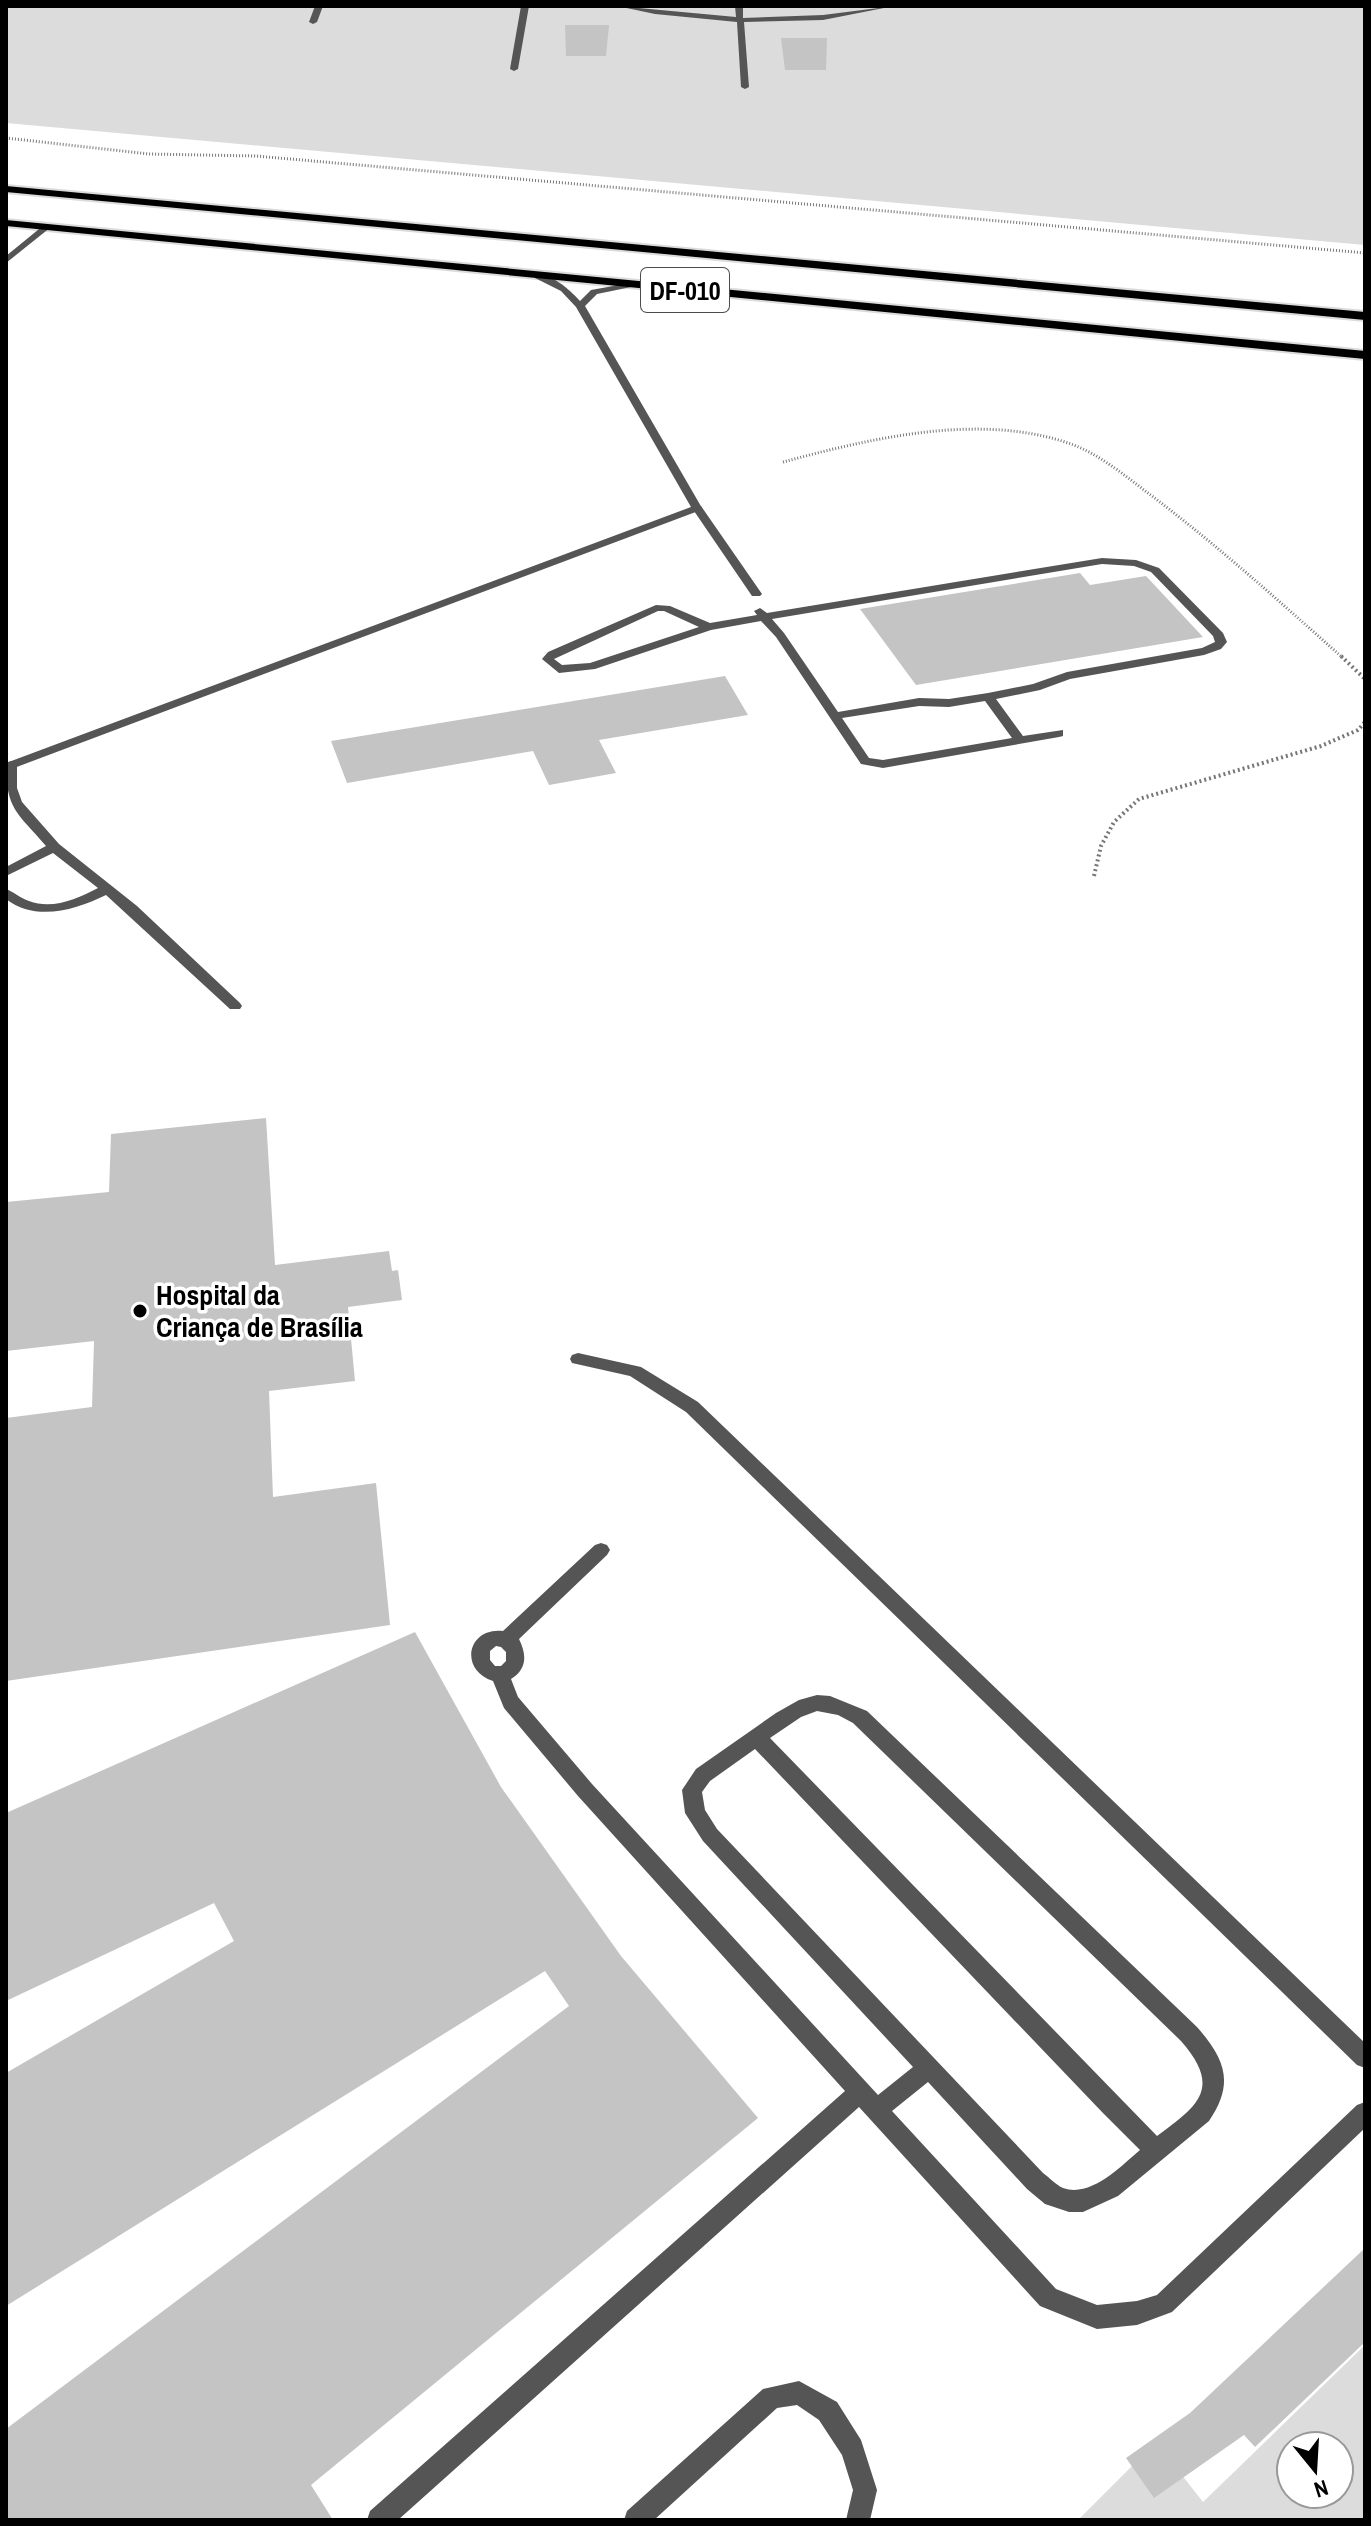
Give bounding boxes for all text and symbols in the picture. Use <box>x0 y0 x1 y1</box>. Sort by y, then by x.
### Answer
road number: DF-010 <box>641 268 729 312</box>
place label: Hospital da Criança de Brasília <box>156 1276 363 1346</box>
marker: Hospital da Criança de Brasília <box>131 1302 149 1320</box>
north arrow <box>1275 2430 1355 2510</box>
text: N <box>1310 2473 1332 2505</box>

